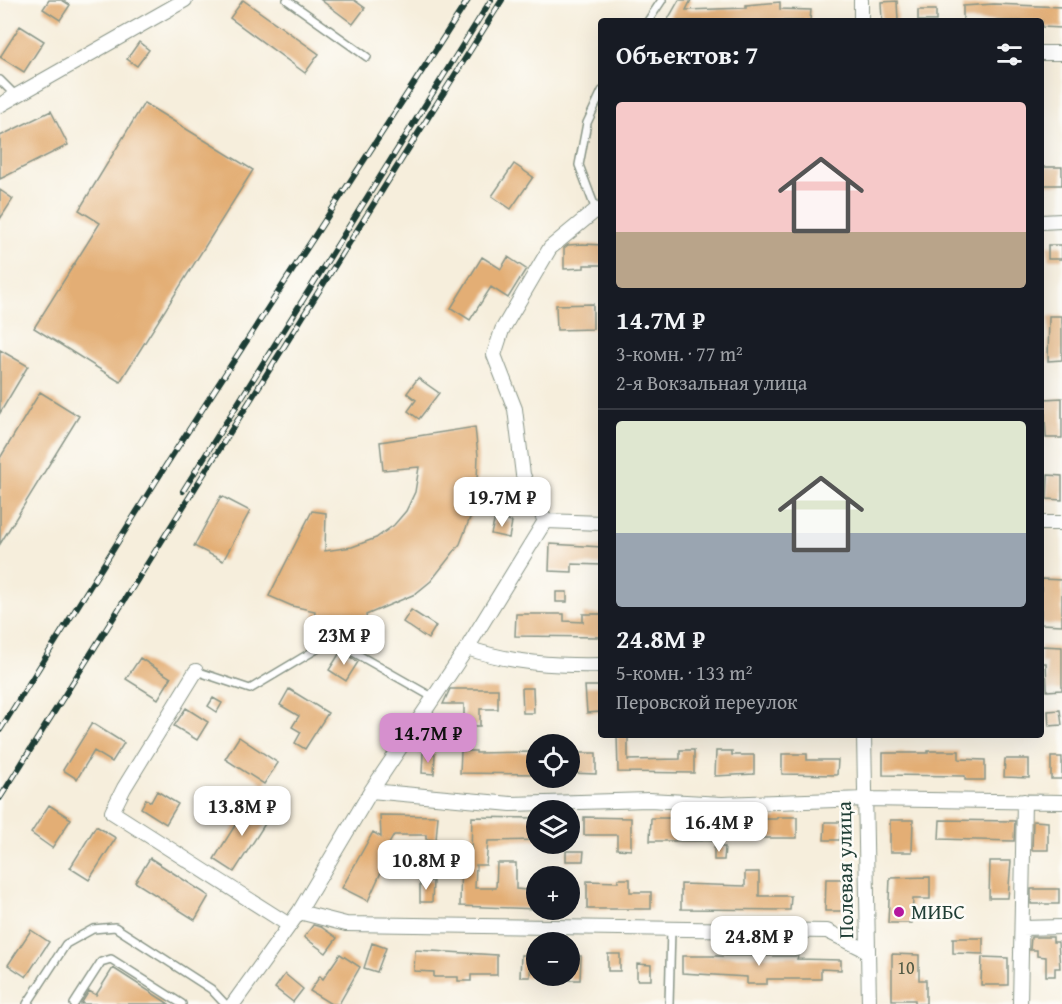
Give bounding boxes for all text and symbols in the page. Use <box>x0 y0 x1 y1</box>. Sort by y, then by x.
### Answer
text: Объектов: 7 <box>616 35 759 74</box>
icon: filters <box>993 38 1026 71</box>
icon: home <box>767 141 875 249</box>
text: 14.7M ₽ <box>616 300 705 339</box>
text: 3-комн. · 77 m² <box>616 339 743 368</box>
text: 2-я Вокзальная улица <box>616 368 807 397</box>
icon: home <box>767 460 875 568</box>
pin: 19.7M ₽ <box>447 477 557 528</box>
text: 19.7M ₽ <box>468 482 536 511</box>
pin: 23M ₽ <box>302 615 386 666</box>
text: 24.8M ₽ <box>616 619 705 658</box>
text: 23M ₽ <box>318 620 370 649</box>
text: 5-комн. · 133 m² <box>616 658 752 687</box>
text: Перовской переулок <box>616 687 798 716</box>
pin: 14.7M ₽ <box>373 713 483 764</box>
text: 14.7M ₽ <box>394 718 462 747</box>
map controls <box>526 734 580 986</box>
button: locate <box>526 734 580 788</box>
pin: 13.8M ₽ <box>187 786 297 837</box>
text: 13.8M ₽ <box>208 791 276 820</box>
button: layers <box>526 800 580 854</box>
street label: Полевая улица <box>828 801 861 939</box>
pin: 16.4M ₽ <box>664 802 774 853</box>
text: 16.4M ₽ <box>685 807 753 836</box>
pin: 10.8M ₽ <box>371 840 481 891</box>
text: 10.8M ₽ <box>392 845 460 874</box>
button: + <box>526 866 580 920</box>
place label: МИБС <box>911 896 965 927</box>
marker: МИБС <box>892 905 906 919</box>
pin: 24.8M ₽ <box>704 916 814 967</box>
text: 24.8M ₽ <box>725 921 793 950</box>
button: − <box>526 932 580 986</box>
house number: 10 <box>897 954 915 981</box>

